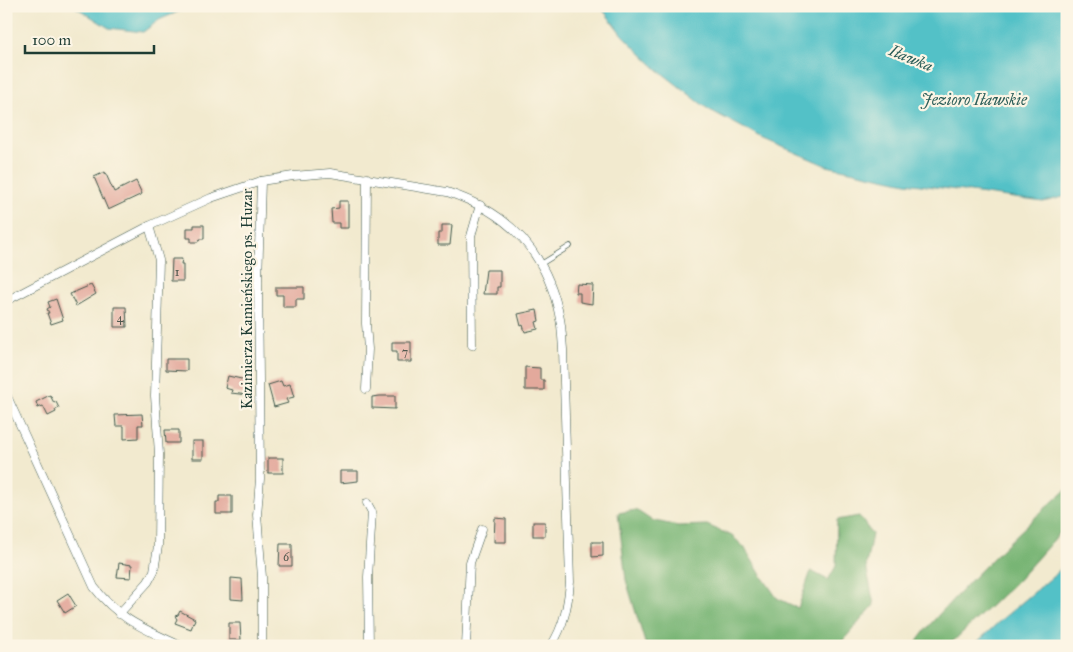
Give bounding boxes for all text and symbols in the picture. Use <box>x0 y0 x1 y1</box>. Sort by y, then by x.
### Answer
scale bar <box>25 22 154 54</box>
text: 100 m <box>32 31 72 49</box>
water label: Iławka <box>885 40 936 75</box>
water label: Jezioro Iławskie <box>920 90 1028 109</box>
street label: Kazimierza Kamieńskiego ps. Huzar <box>238 188 256 409</box>
house number: 1 <box>175 265 180 279</box>
house number: 4 <box>117 311 124 325</box>
house number: 7 <box>402 345 408 359</box>
house number: 6 <box>283 550 290 564</box>

